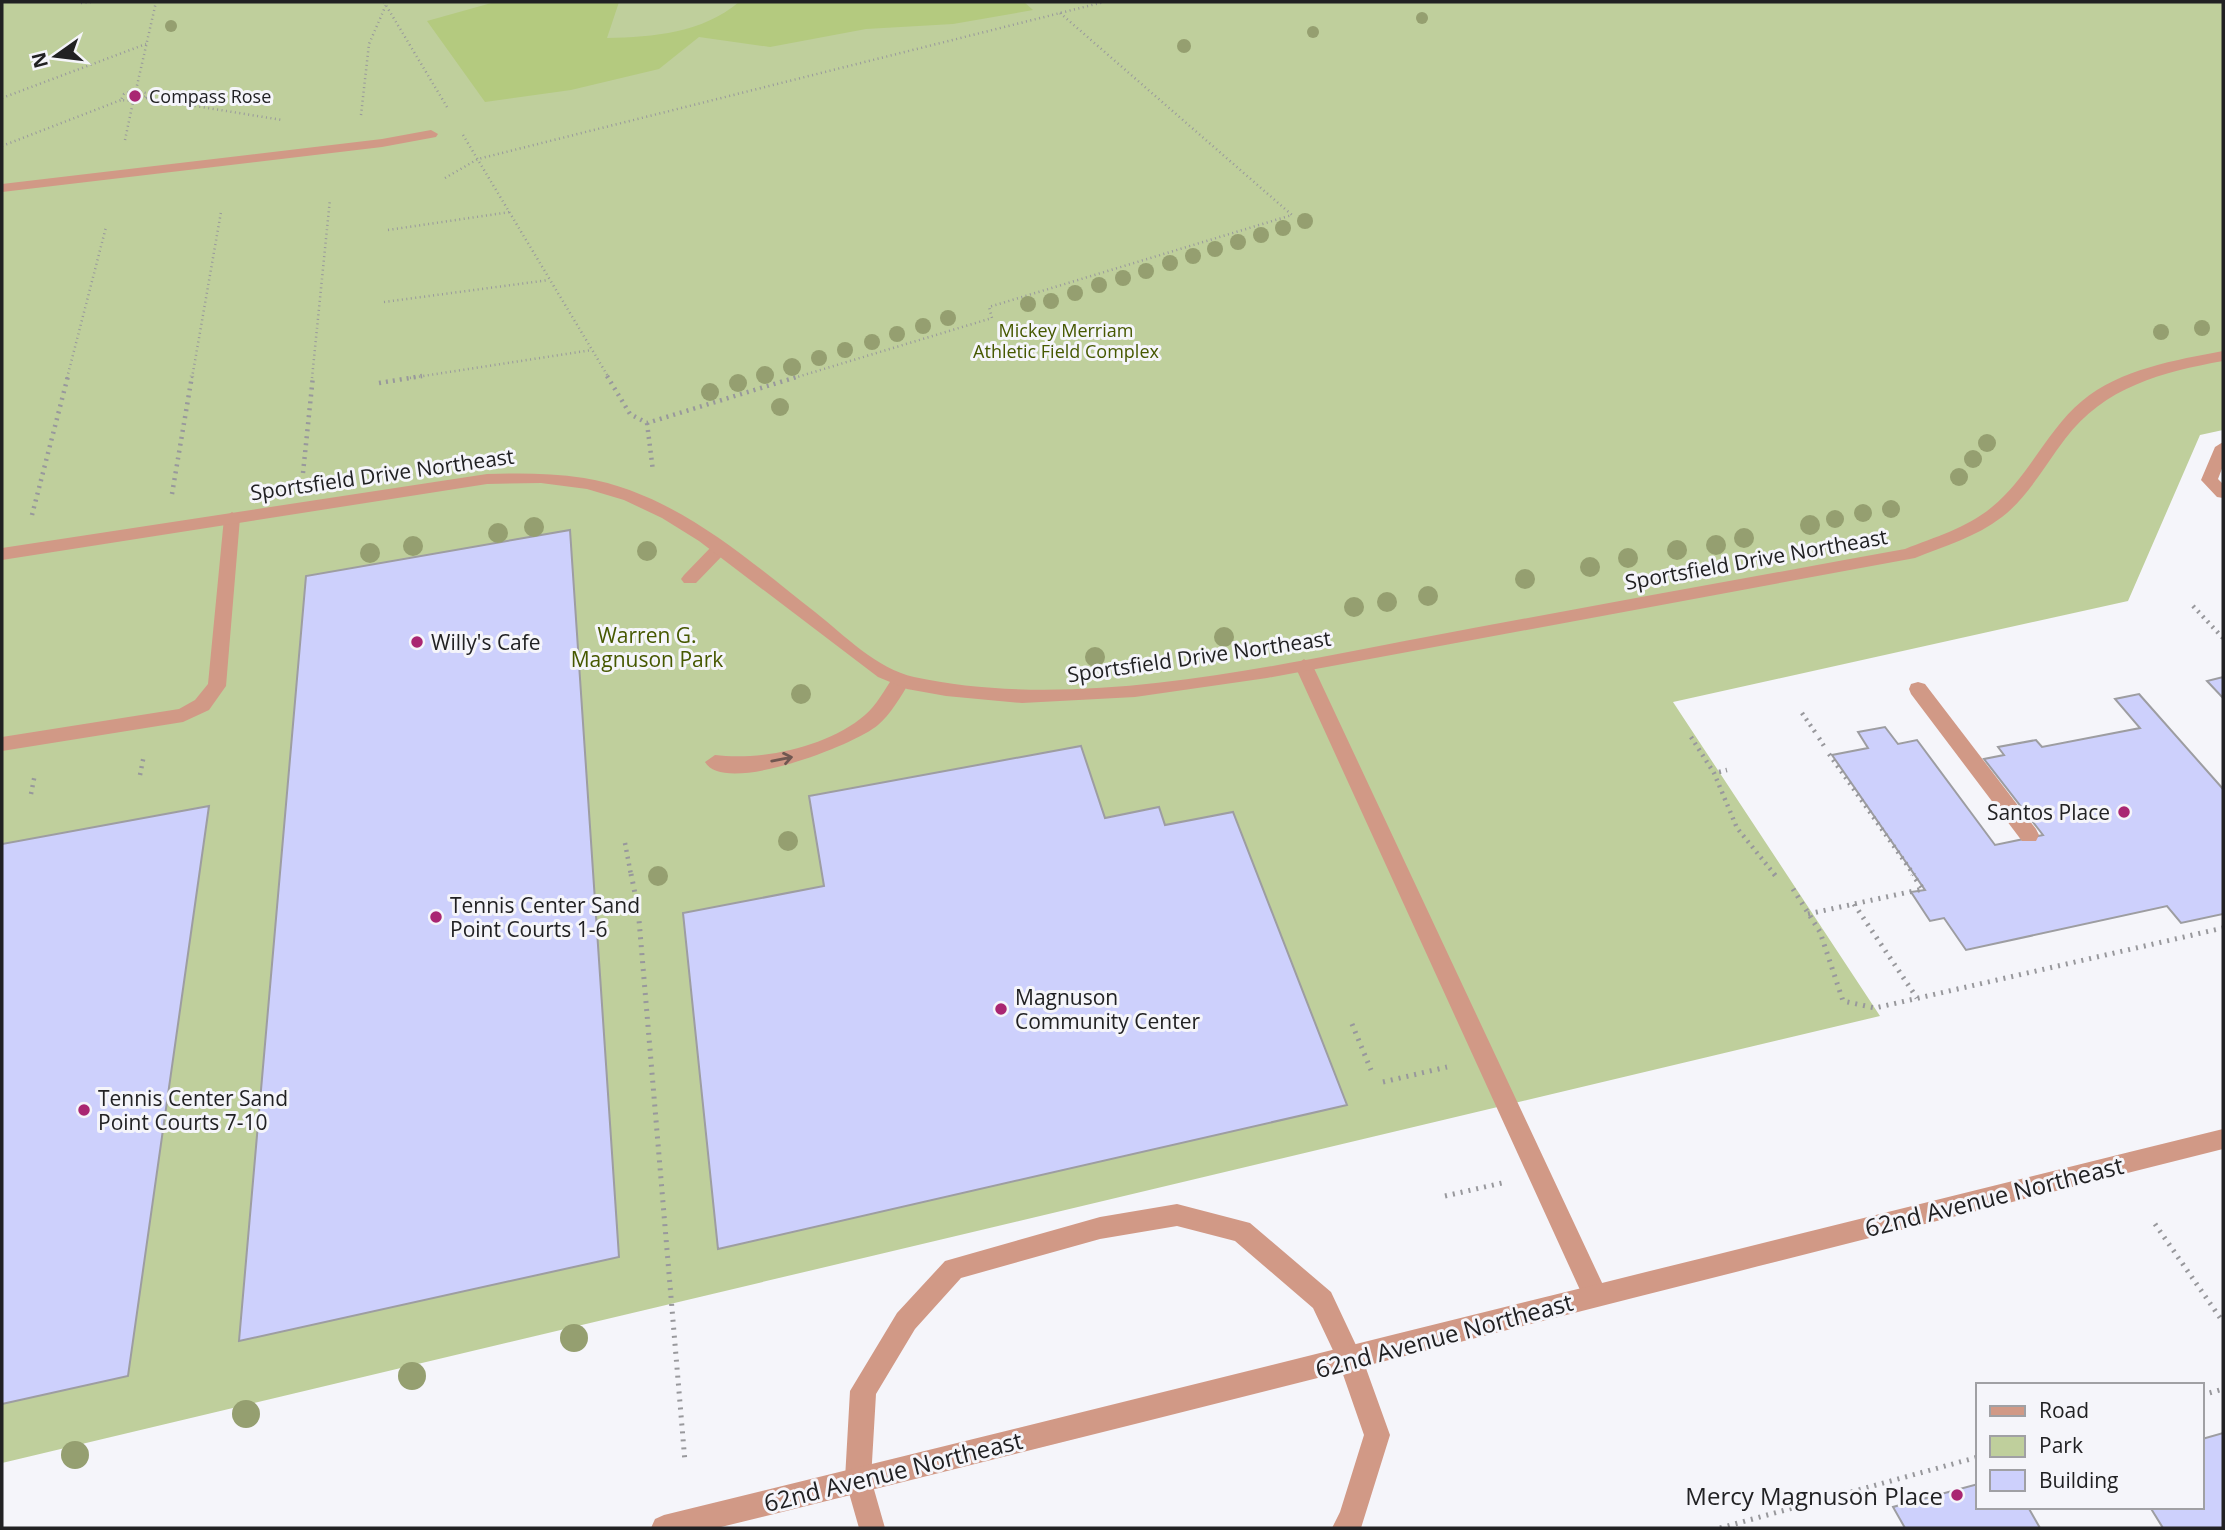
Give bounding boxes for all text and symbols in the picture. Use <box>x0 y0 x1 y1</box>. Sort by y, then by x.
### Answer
north arrow <box>21 21 91 91</box>
text: N <box>25 49 54 71</box>
place label: Compass Rose <box>149 84 271 108</box>
marker: Compass Rose <box>127 88 143 104</box>
park label: Mickey Merriam Athletic Field Complex <box>973 318 1159 363</box>
street label: Sportsfield Drive Northeast <box>248 442 516 506</box>
street label: Sportsfield Drive Northeast <box>1623 522 1889 596</box>
park label: Warren G. Magnuson Park <box>571 621 723 673</box>
street label: Sportsfield Drive Northeast <box>1065 624 1333 688</box>
place label: Willy's Cafe <box>431 628 541 656</box>
marker: Willy's Cafe <box>409 634 425 650</box>
one-way arrow <box>770 752 793 765</box>
place label: Santos Place <box>1987 798 2110 826</box>
marker: Santos Place <box>2116 804 2132 820</box>
place label: Tennis Center Sand Point Courts 1-6 <box>450 891 640 943</box>
marker: Tennis Center Sand Point Courts 1-6 <box>428 909 444 925</box>
place label: Magnuson Community Center <box>1015 983 1200 1035</box>
marker: Magnuson Community Center <box>993 1001 1009 1017</box>
place label: Tennis Center Sand Point Courts 7-10 <box>98 1084 288 1136</box>
marker: Tennis Center Sand Point Courts 7-10 <box>76 1102 92 1118</box>
street label: 62nd Avenue Northeast <box>1861 1148 2127 1244</box>
street label: 62nd Avenue Northeast <box>1312 1285 1576 1385</box>
legend <box>1976 1383 2204 1509</box>
text: Road <box>2039 1396 2089 1424</box>
street label: 62nd Avenue Northeast <box>760 1423 1026 1519</box>
text: Park <box>2039 1431 2083 1459</box>
text: Building <box>2039 1466 2118 1494</box>
place label: Mercy Magnuson Place <box>1685 1479 1943 1512</box>
marker: Mercy Magnuson Place <box>1949 1487 1965 1503</box>

